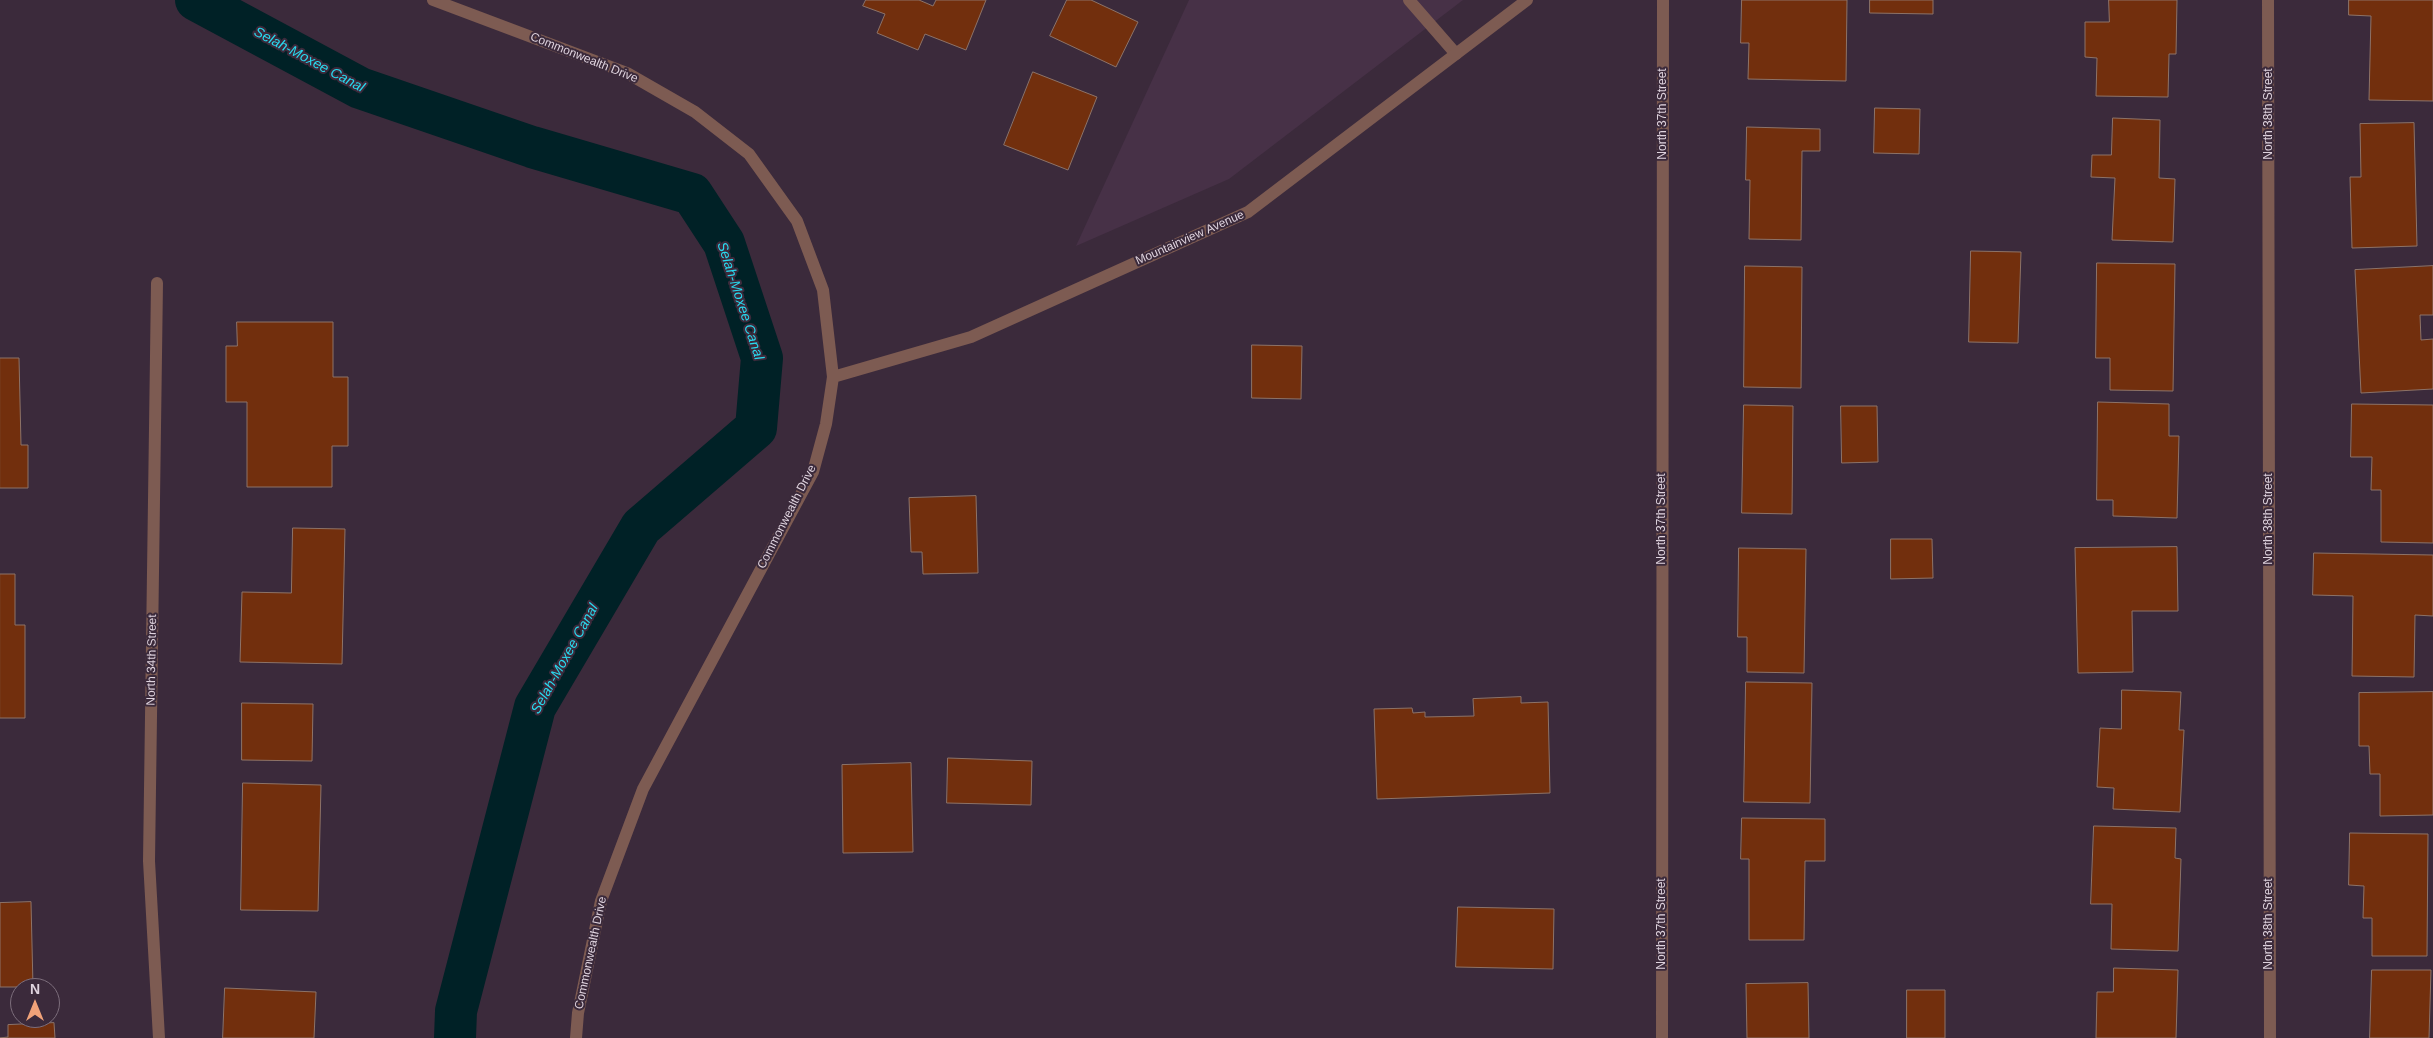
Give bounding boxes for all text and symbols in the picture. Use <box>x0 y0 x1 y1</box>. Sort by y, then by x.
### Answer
water label: Selah-Moxee Canal <box>251 24 367 96</box>
street label: Commonwealth Drive <box>528 30 640 86</box>
street label: North 37th Street <box>1656 68 1670 160</box>
street label: North 38th Street <box>2262 68 2276 160</box>
street label: Mountainview Avenue <box>1134 208 1246 268</box>
water label: Selah-Moxee Canal <box>713 240 767 362</box>
street label: Commonwealth Drive <box>755 463 819 571</box>
street label: North 37th Street <box>1655 473 1669 565</box>
street label: North 38th Street <box>2262 473 2276 565</box>
water label: Selah-Moxee Canal <box>528 601 602 717</box>
street label: North 34th Street <box>144 614 160 706</box>
street label: North 37th Street <box>1655 878 1669 970</box>
street label: North 38th Street <box>2262 878 2276 970</box>
street label: Commonwealth Drive <box>572 895 610 1011</box>
north arrow <box>10 978 60 1028</box>
text: N <box>30 981 40 997</box>

